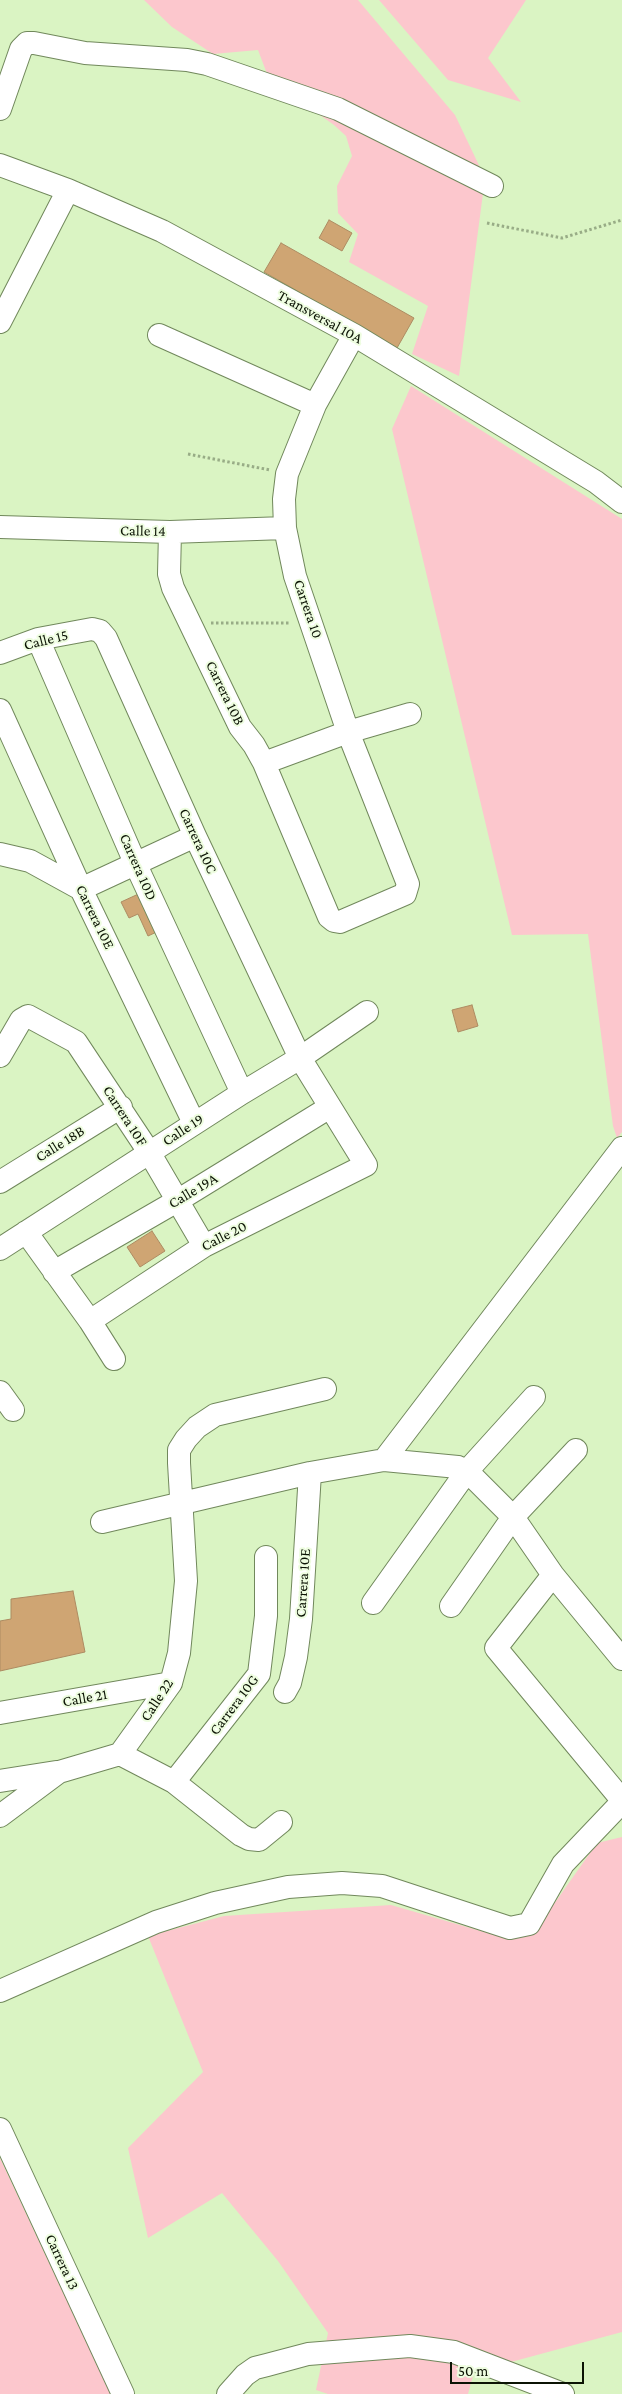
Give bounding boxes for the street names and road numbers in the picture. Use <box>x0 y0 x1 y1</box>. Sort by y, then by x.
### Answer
street label: Transversal 10A <box>274 286 366 348</box>
street label: Calle 14 <box>120 522 166 540</box>
street label: Carrera 10 <box>290 577 326 641</box>
street label: Calle 15 <box>22 626 70 654</box>
street label: Carrera 10B <box>202 658 248 728</box>
street label: Carrera 10C <box>175 806 221 876</box>
street label: Carrera 10D <box>115 831 161 903</box>
street label: Carrera 10E <box>72 882 118 952</box>
street label: Carrera 10F <box>99 1082 151 1150</box>
street label: Calle 19 <box>159 1110 207 1150</box>
street label: Calle 18B <box>32 1122 88 1166</box>
street label: Calle 19A <box>165 1169 221 1213</box>
street label: Calle 20 <box>198 1217 250 1255</box>
street label: Carrera 10E <box>292 1548 314 1618</box>
street label: Carrera 10G <box>206 1671 262 1739</box>
street label: Calle 22 <box>137 1675 177 1725</box>
street label: Calle 21 <box>61 1685 109 1711</box>
street label: Carrera 13 <box>41 2231 83 2293</box>

